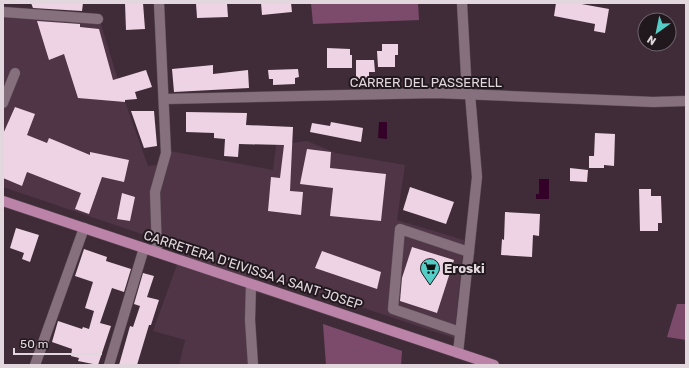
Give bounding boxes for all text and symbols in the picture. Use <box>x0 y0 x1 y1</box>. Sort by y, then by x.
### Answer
north arrow <box>637 12 677 52</box>
text: N <box>645 32 659 48</box>
street label: CARRER DEL PASSERELL <box>350 75 503 90</box>
street label: CARRETERA D'EIVISSA A SANT JOSEP <box>142 227 364 313</box>
supermarket icon: Eroski <box>419 257 441 285</box>
place label: Eroski <box>444 261 485 276</box>
scale bar <box>14 330 101 356</box>
text: 50 m <box>20 337 48 351</box>

